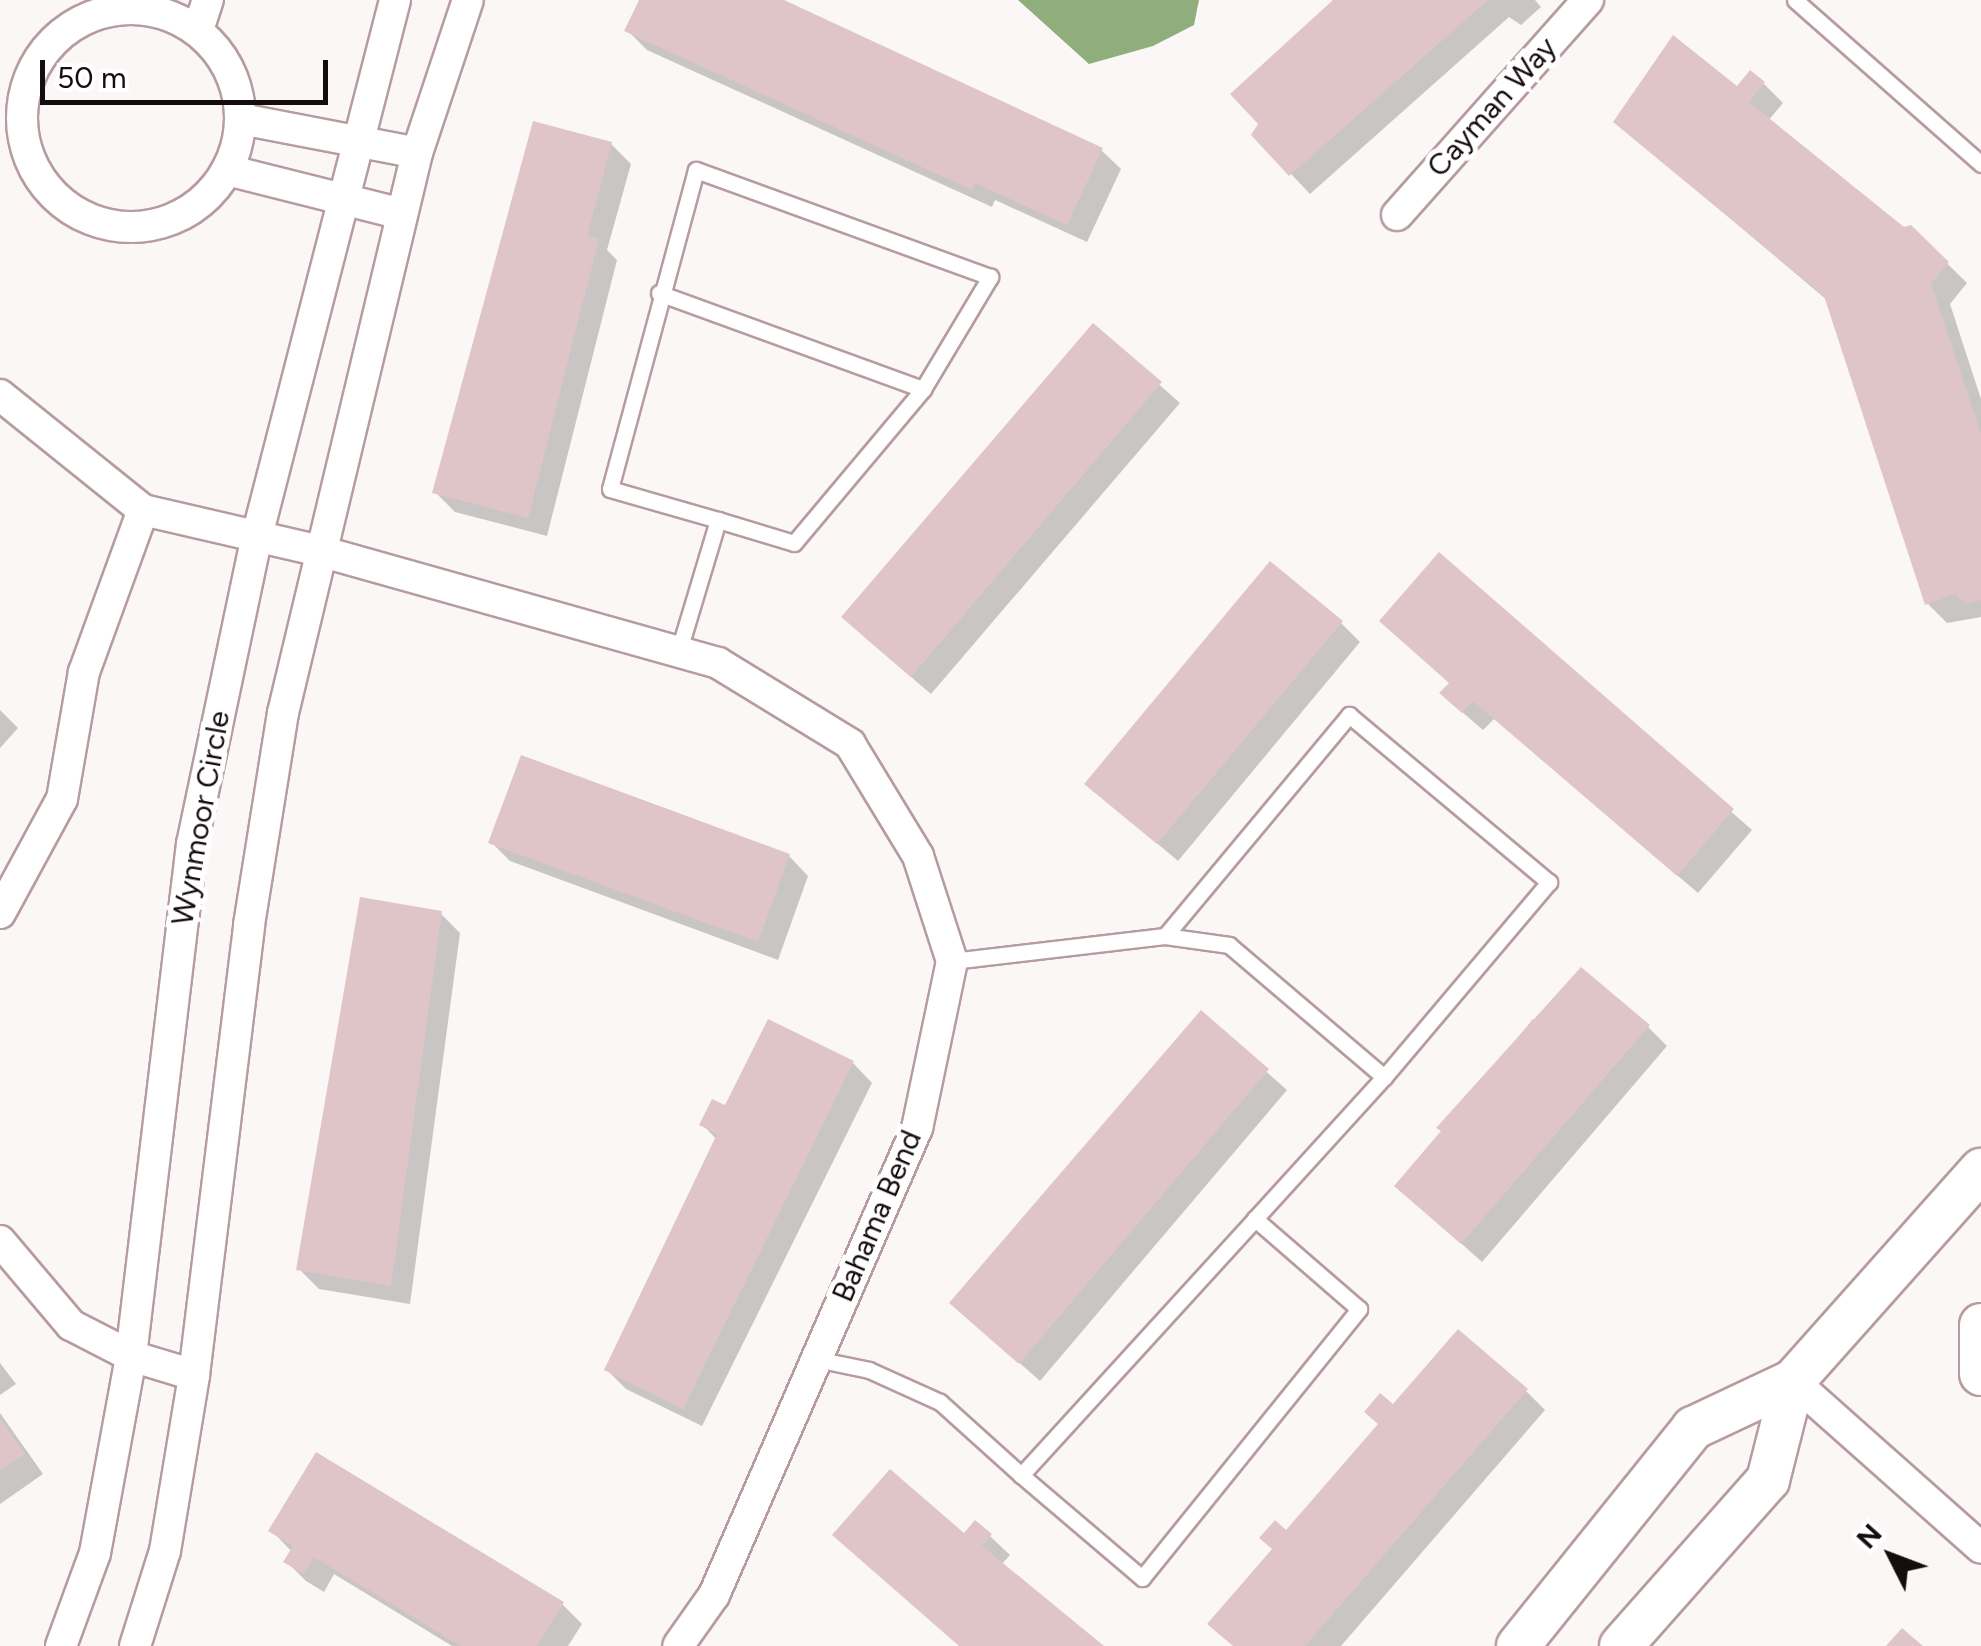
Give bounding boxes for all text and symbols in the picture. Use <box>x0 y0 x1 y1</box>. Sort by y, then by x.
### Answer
street label: Cayman Way <box>1420 30 1564 184</box>
scale bar <box>45 40 332 102</box>
text: 50 m <box>57 59 126 96</box>
street label: Wynmoor Circle <box>164 708 238 928</box>
street label: Bahama Bend <box>825 1125 929 1307</box>
north arrow <box>1841 1506 1941 1606</box>
text: N <box>1849 1517 1889 1555</box>

